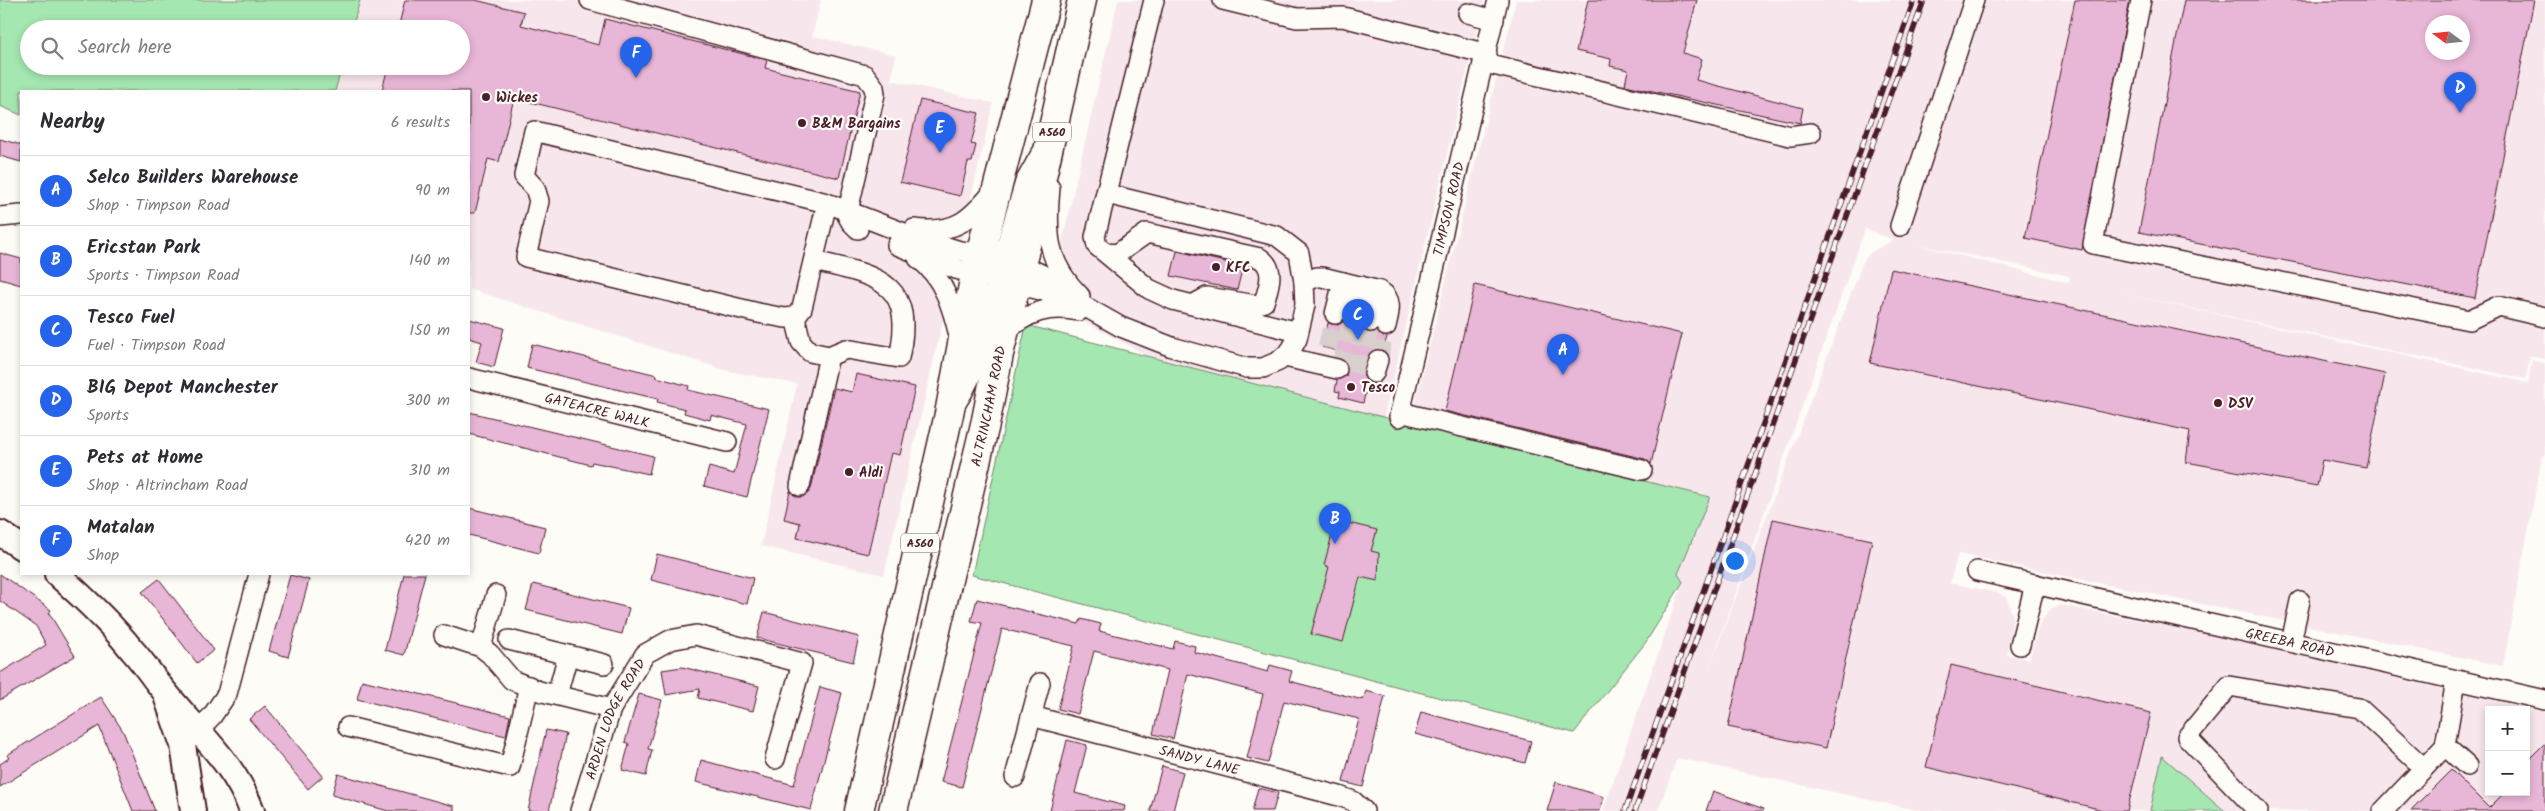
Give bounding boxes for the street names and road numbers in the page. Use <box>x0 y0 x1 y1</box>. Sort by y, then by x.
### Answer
road number: A560 <box>1033 122 1071 142</box>
street label: TIMPSON ROAD <box>1428 160 1471 258</box>
street label: ALTRINCHAM ROAD <box>965 344 1013 469</box>
street label: GATEACRE WALK <box>542 387 652 434</box>
road number: A560 <box>901 534 939 552</box>
street label: GREEBA ROAD <box>2243 622 2336 664</box>
street label: ARDEN LODGE ROAD <box>580 654 652 782</box>
street label: SANDY LANE <box>1157 740 1242 782</box>

